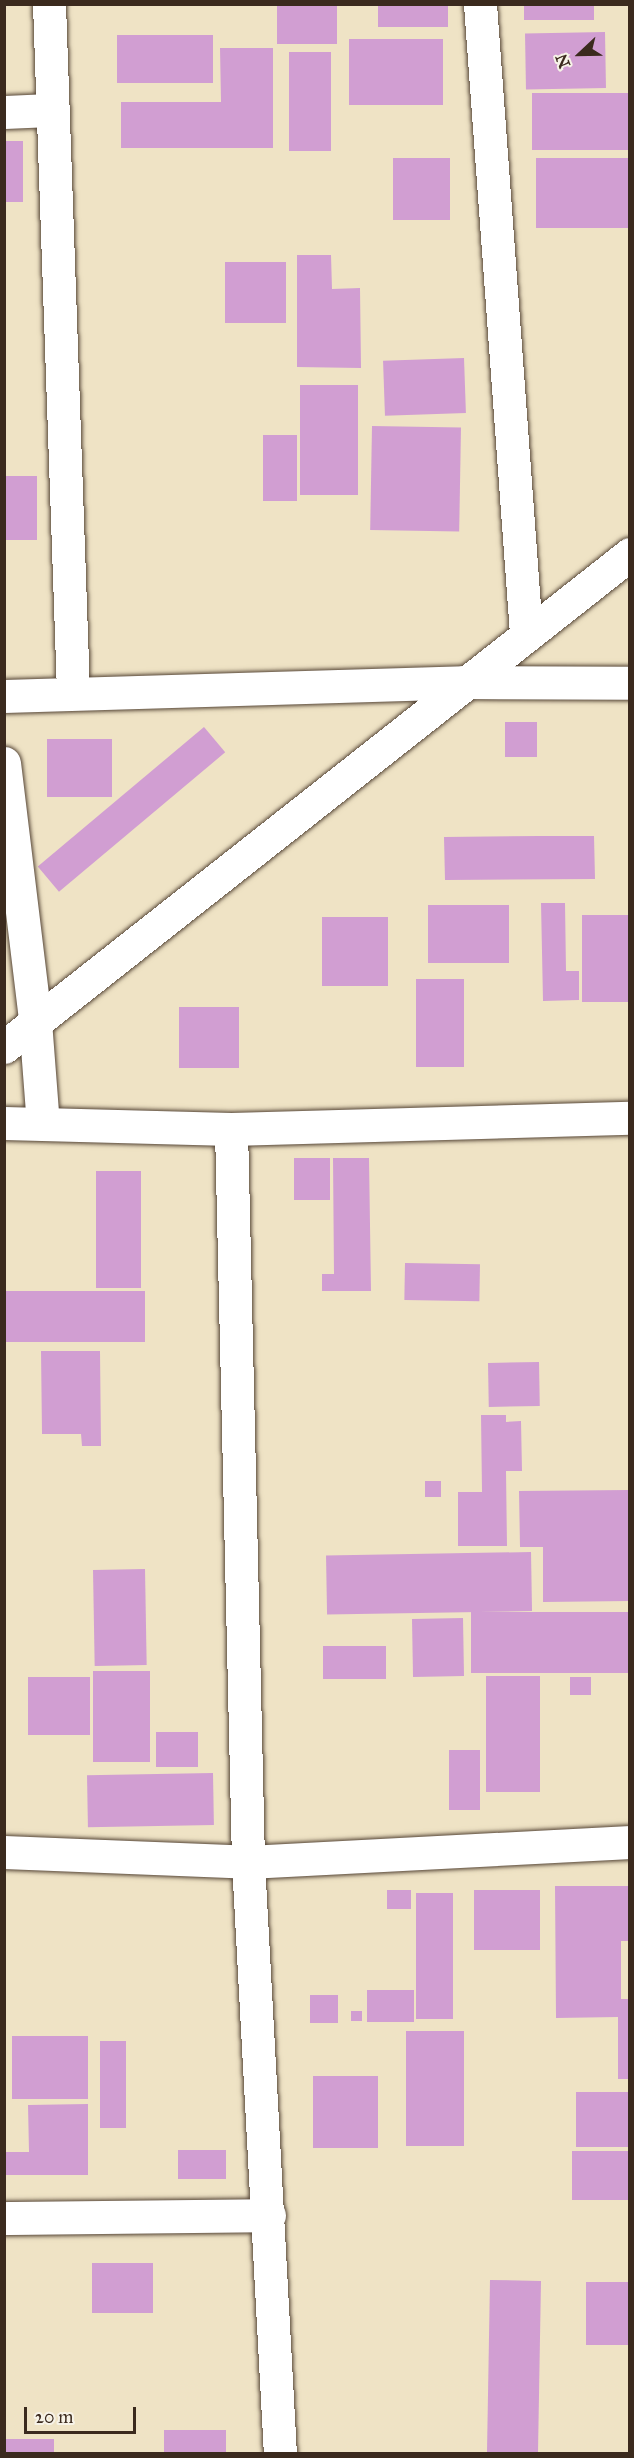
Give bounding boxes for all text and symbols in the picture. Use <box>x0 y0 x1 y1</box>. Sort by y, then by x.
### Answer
north arrow <box>550 24 610 84</box>
text: N <box>551 51 574 71</box>
scale bar <box>27 2395 140 2433</box>
text: 20 m <box>35 2406 73 2428</box>

